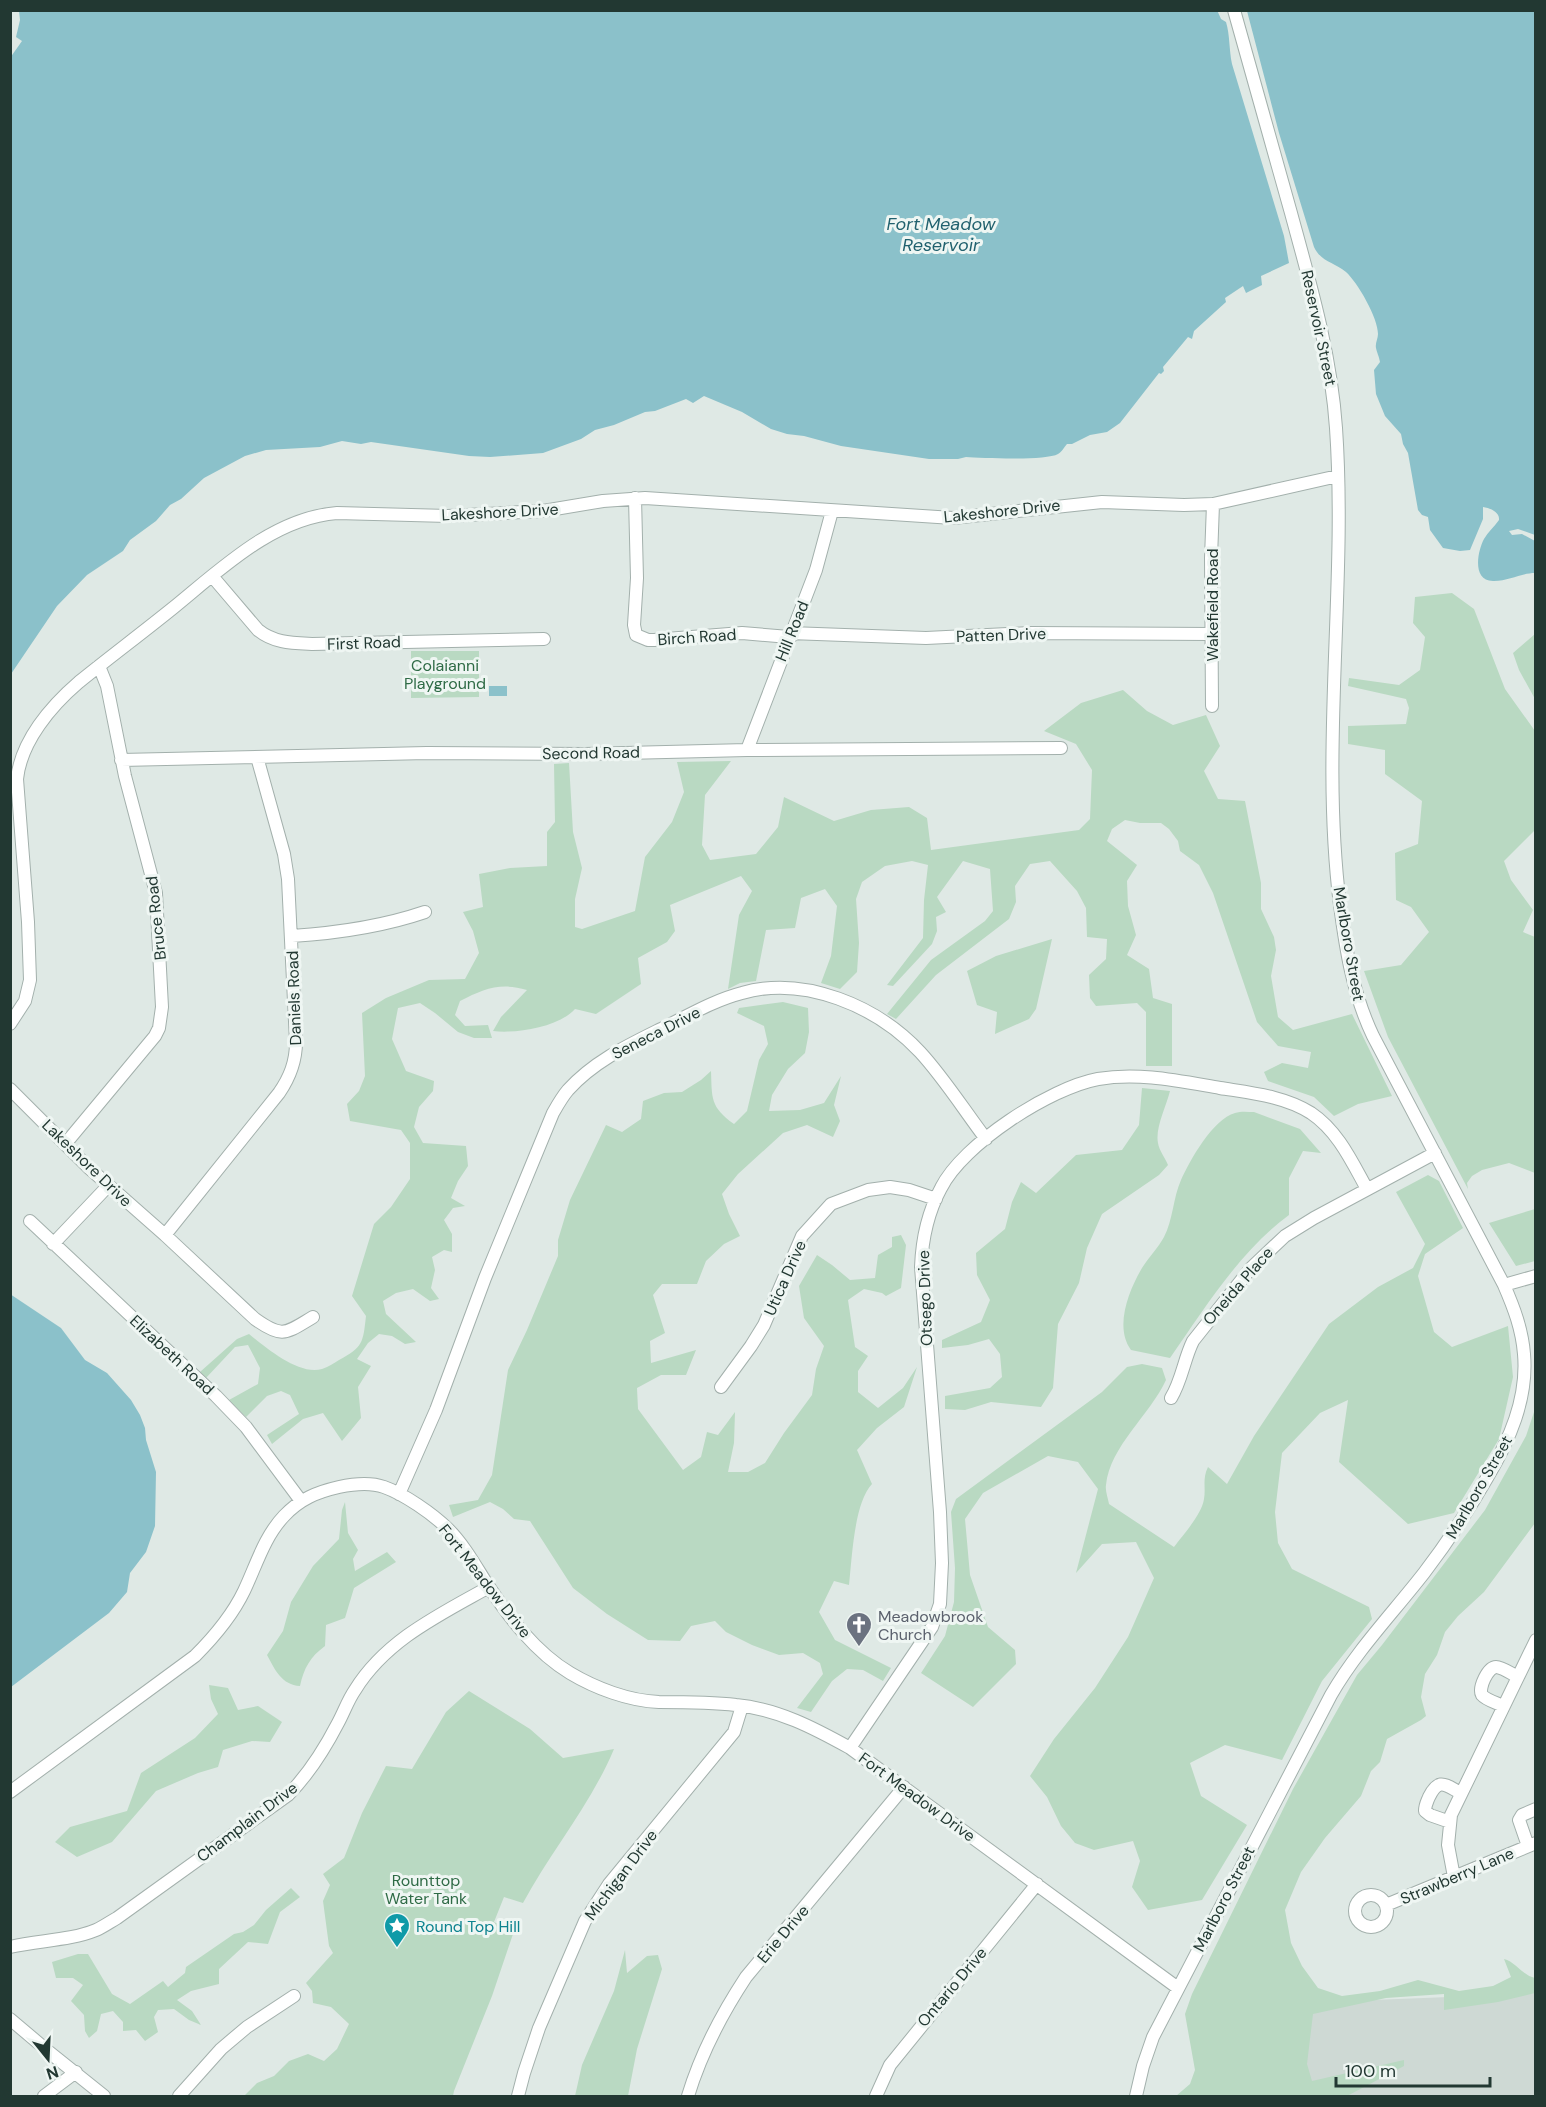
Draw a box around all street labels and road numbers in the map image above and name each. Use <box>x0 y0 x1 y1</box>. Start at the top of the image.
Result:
street label: Reservoir Street <box>1296 268 1342 388</box>
street label: Lakeshore Drive <box>943 494 1061 528</box>
street label: Lakeshore Drive <box>441 498 559 526</box>
street label: Wakefield Road <box>1202 548 1223 662</box>
street label: Hill Road <box>770 598 814 664</box>
street label: Patten Drive <box>956 623 1046 647</box>
street label: Birch Road <box>657 624 737 650</box>
street label: First Road <box>327 631 401 655</box>
street label: Second Road <box>542 742 640 764</box>
street label: Bruce Road <box>141 875 171 961</box>
street label: Marlboro Street <box>1329 885 1369 1003</box>
street label: Daniels Road <box>282 950 306 1046</box>
street label: Seneca Drive <box>608 1002 704 1064</box>
street label: Lakeshore Drive <box>38 1115 136 1211</box>
street label: Utica Drive <box>759 1237 811 1319</box>
street label: Oneida Place <box>1198 1242 1278 1330</box>
street label: Otsego Drive <box>913 1250 937 1346</box>
street label: Elizabeth Road <box>125 1310 219 1400</box>
street label: Marlboro Street <box>1441 1432 1517 1542</box>
street label: Fort Meadow Drive <box>434 1520 536 1642</box>
street label: Fort Meadow Drive <box>855 1748 979 1846</box>
street label: Champlain Drive <box>192 1777 302 1867</box>
street label: Michigan Drive <box>580 1825 662 1925</box>
street label: Marlboro Street <box>1188 1843 1260 1955</box>
street label: Strawberry Lane <box>1397 1843 1517 1909</box>
street label: Erie Drive <box>752 1900 814 1968</box>
street label: Ontario Drive <box>912 1943 992 2031</box>

